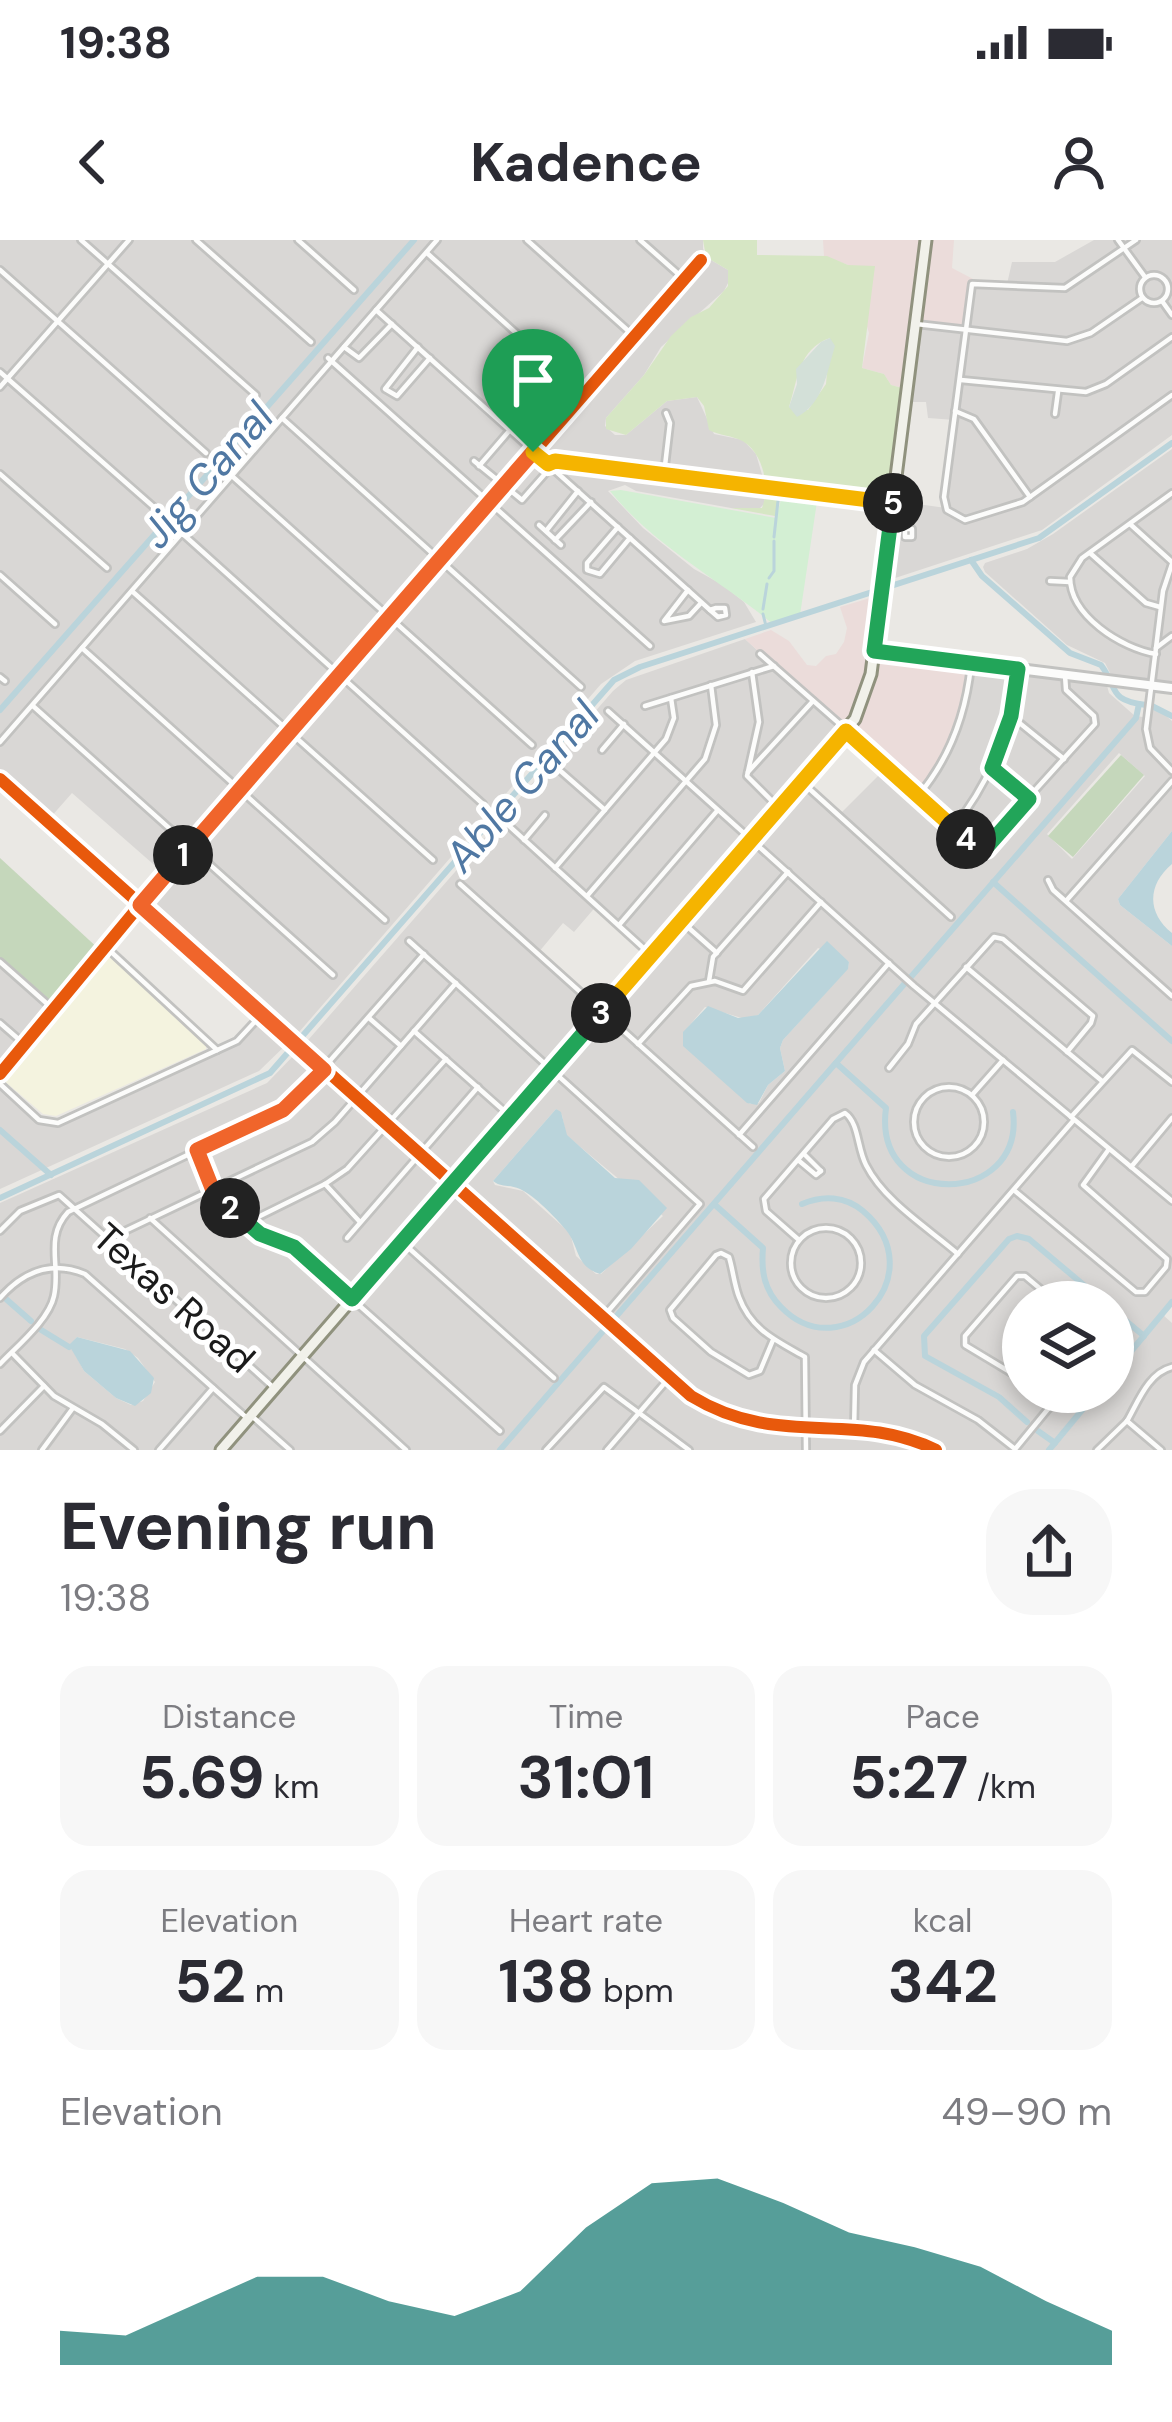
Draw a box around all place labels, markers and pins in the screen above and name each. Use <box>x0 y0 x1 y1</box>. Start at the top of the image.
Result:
pin <box>482 329 584 452</box>
pin: 5 <box>863 473 923 533</box>
pin: 4 <box>936 809 996 869</box>
pin: 1 <box>153 825 213 885</box>
pin: 3 <box>571 983 631 1043</box>
pin: 2 <box>200 1178 260 1238</box>

